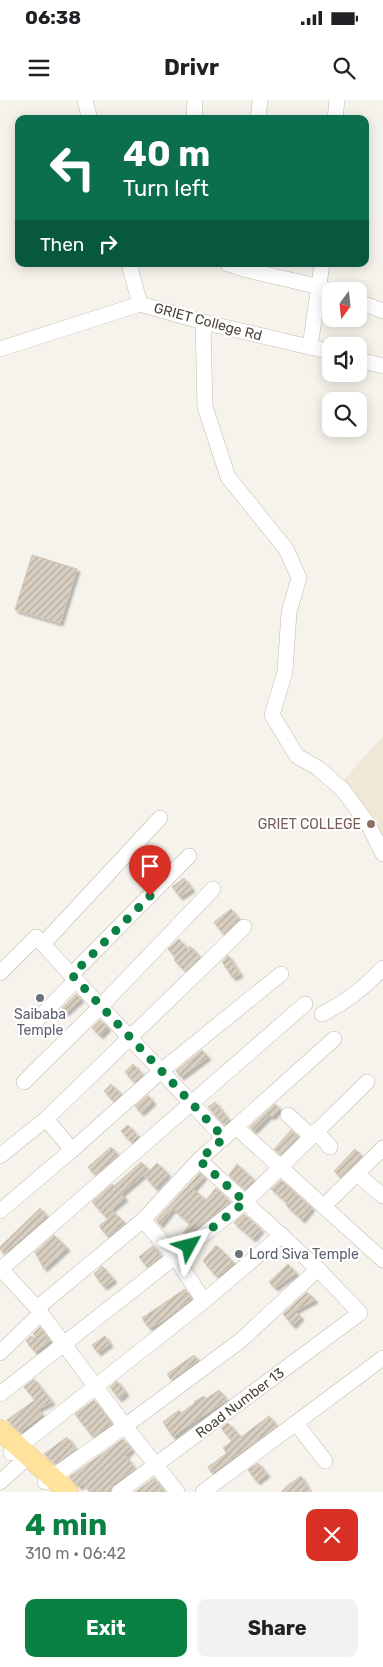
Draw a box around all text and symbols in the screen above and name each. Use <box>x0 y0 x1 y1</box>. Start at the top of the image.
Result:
text: 06:38 <box>25 6 81 29</box>
icon: menu <box>25 54 53 82</box>
text: Drivr <box>164 54 219 81</box>
icon: search <box>330 54 358 82</box>
text: 40 m <box>123 133 210 175</box>
icon: left <box>40 135 105 200</box>
text: Turn left <box>123 175 209 202</box>
icon: right <box>94 230 122 258</box>
text: Then <box>40 233 84 256</box>
north arrow <box>322 282 368 328</box>
map controls <box>322 282 367 437</box>
street label: GRIET College Rd <box>152 299 264 345</box>
button: sound <box>322 337 367 382</box>
button: search <box>322 392 367 437</box>
place label: GRIET COLLEGE <box>258 816 361 833</box>
marker: GRIET COLLEGE <box>365 818 377 830</box>
pin <box>129 845 171 896</box>
icon: arrive <box>136 852 164 880</box>
marker: Saibaba Temple <box>34 992 46 1004</box>
place label: Saibaba Temple <box>14 1006 66 1039</box>
position arrow <box>162 1219 214 1271</box>
place label: Lord Siva Temple <box>249 1246 359 1263</box>
marker: Lord Siva Temple <box>233 1248 245 1260</box>
street label: Road Number 13 <box>192 1364 288 1442</box>
text: 4 min <box>25 1507 107 1543</box>
button: close <box>306 1509 358 1561</box>
text: 310 m · 06:42 <box>25 1544 126 1563</box>
button: Exit <box>25 1599 187 1657</box>
button: Share <box>197 1599 358 1657</box>

